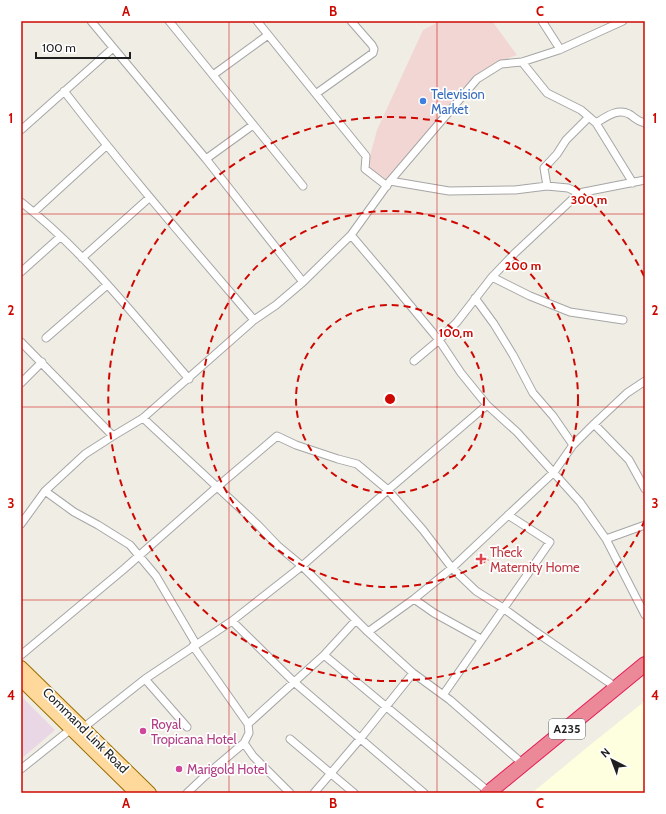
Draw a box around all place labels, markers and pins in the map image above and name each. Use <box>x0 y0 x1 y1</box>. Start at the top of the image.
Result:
place label: Television Market <box>431 86 485 117</box>
marker: Television Market <box>418 96 428 106</box>
centre of rings <box>383 392 397 406</box>
place label: Theck Maternity Home <box>490 544 580 575</box>
marker: Theck Maternity Home <box>475 553 487 565</box>
place label: Royal Tropicana Hotel <box>151 716 237 747</box>
marker: Royal Tropicana Hotel <box>138 726 148 736</box>
place label: Marigold Hotel <box>187 761 267 777</box>
marker: Marigold Hotel <box>174 764 184 774</box>

